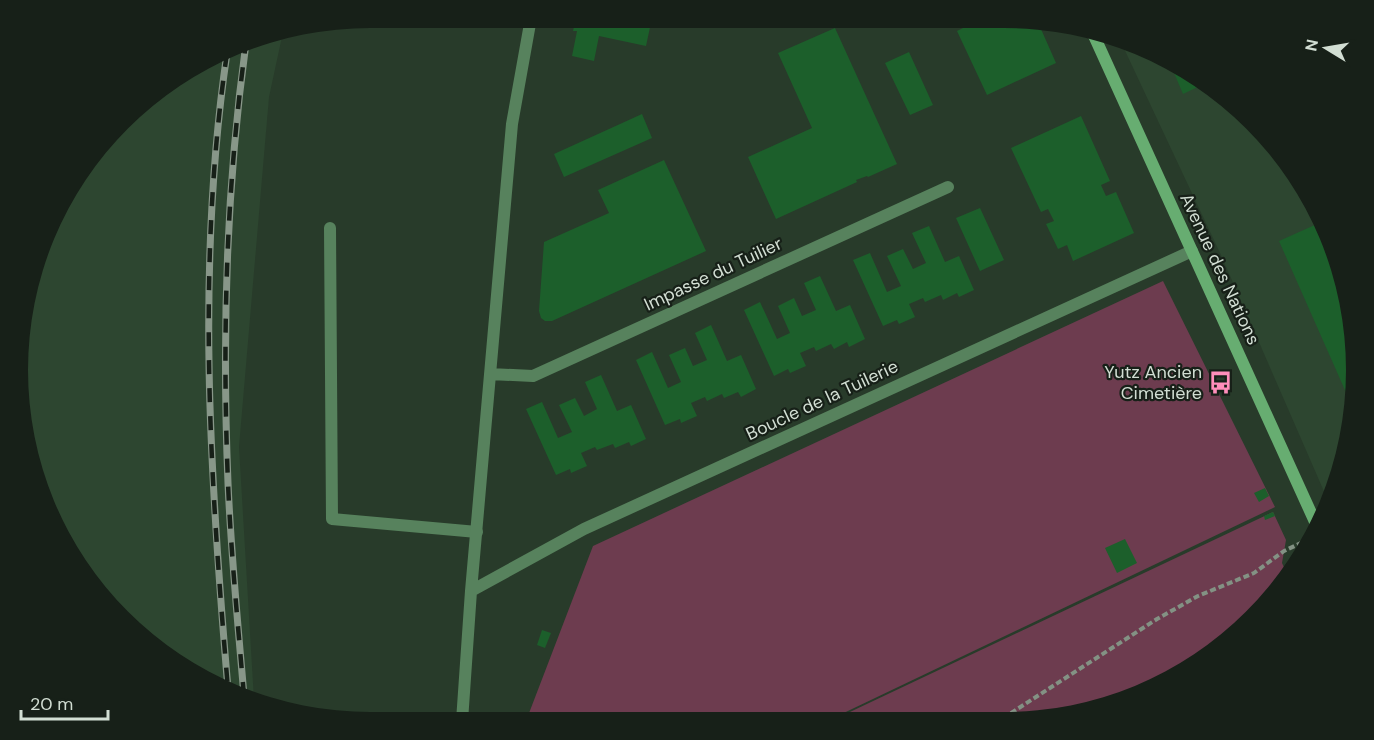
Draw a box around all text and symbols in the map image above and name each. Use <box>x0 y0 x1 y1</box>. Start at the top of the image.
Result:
north arrow <box>1296 18 1356 78</box>
text: N <box>1300 38 1323 53</box>
street label: Avenue des Nations <box>1174 189 1266 349</box>
street label: Impasse du Tuilier <box>640 231 786 317</box>
street label: Boucle de la Tuilerie <box>742 354 902 446</box>
place label: Yutz Ancien Cimetière <box>1104 360 1202 405</box>
bus stop icon: Yutz Ancien Cimetière <box>1207 369 1233 395</box>
scale bar <box>21 683 108 721</box>
text: 20 m <box>30 692 73 716</box>

